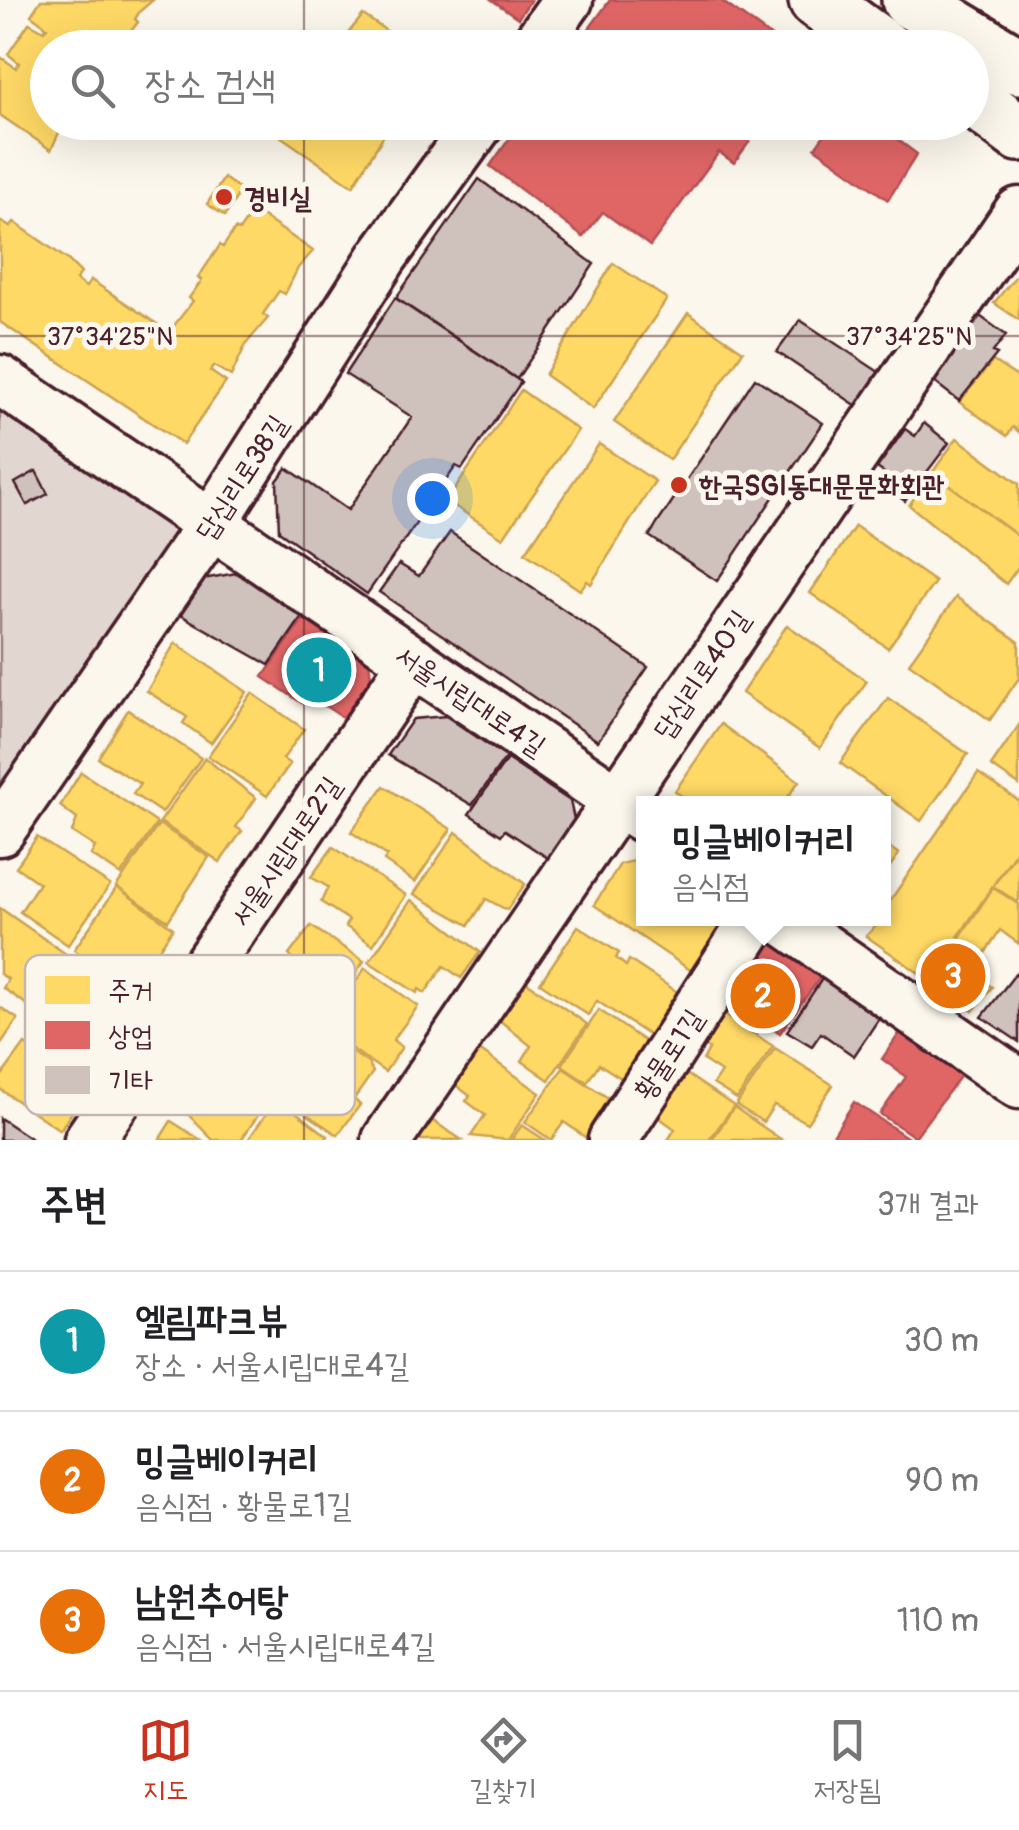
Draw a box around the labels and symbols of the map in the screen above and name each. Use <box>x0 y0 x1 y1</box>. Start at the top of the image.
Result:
place label: 경비실 <box>244 181 312 216</box>
marker: 경비실 <box>213 186 235 208</box>
text: 37°34'25"N <box>47 322 173 353</box>
text: 37°34'25"N <box>846 322 972 353</box>
street label: 답십리로38길 <box>189 409 296 547</box>
place label: 한국SGI동대문문화회관 <box>698 469 945 504</box>
your location <box>407 473 458 524</box>
marker: 한국SGI동대문문화회관 <box>668 474 690 496</box>
street label: 답십리로40길 <box>646 604 758 746</box>
pin: 1 <box>286 632 352 708</box>
street label: 서울시립대로4길 <box>388 638 552 764</box>
street label: 서울시립대로2길 <box>223 770 349 933</box>
pin: 3 <box>920 938 986 1014</box>
legend <box>25 955 355 1115</box>
pin: 2 <box>730 958 796 1034</box>
text: 주거 <box>108 974 153 1009</box>
street label: 황물로1길 <box>627 1003 711 1107</box>
text: 상업 <box>108 1019 153 1054</box>
text: 기타 <box>108 1064 153 1099</box>

